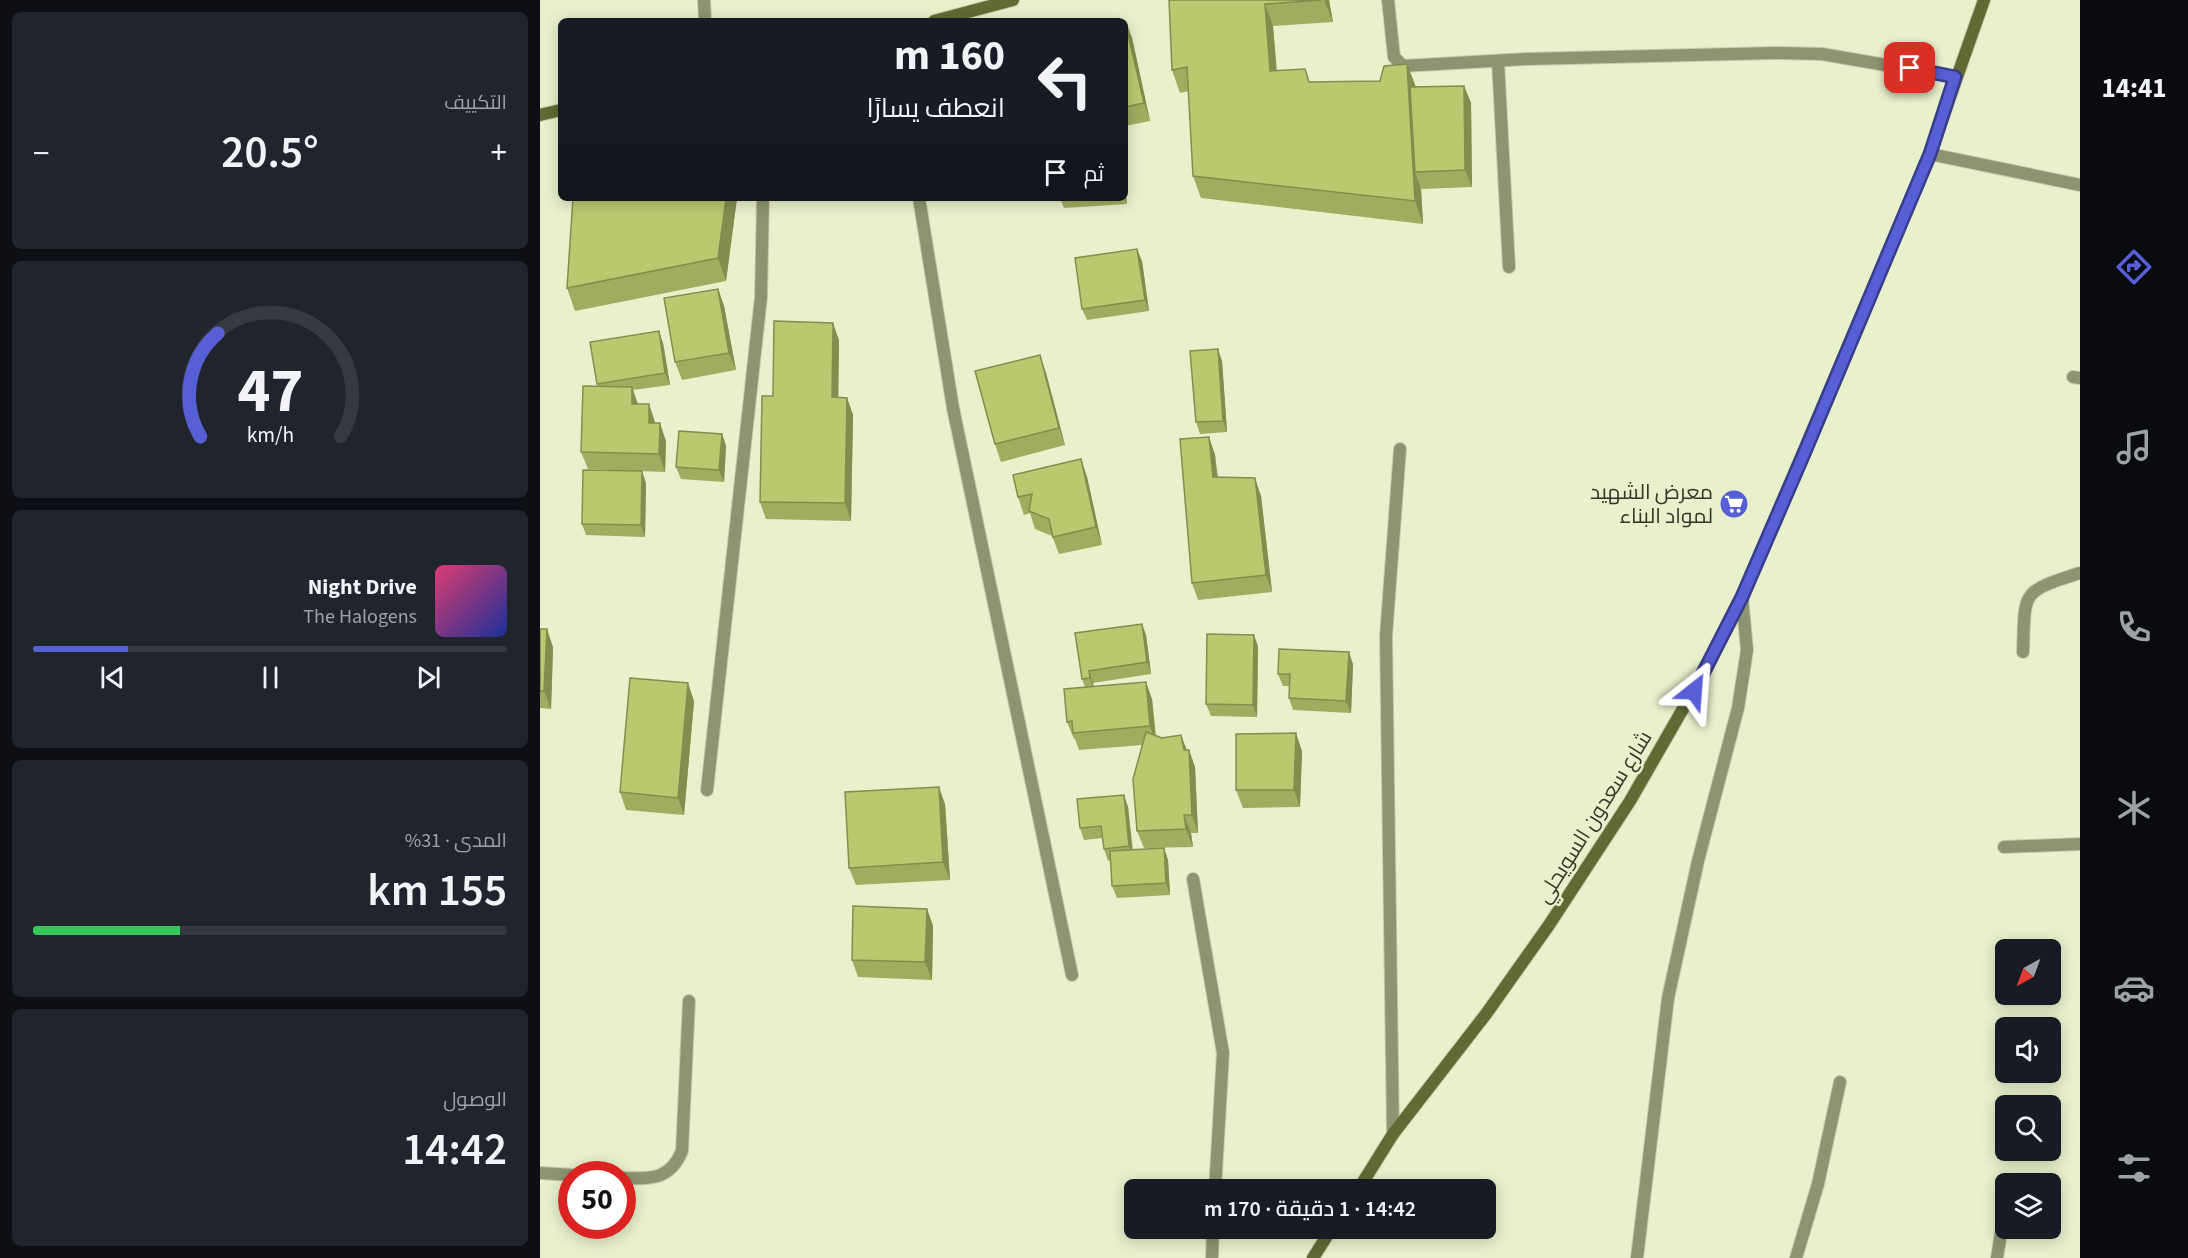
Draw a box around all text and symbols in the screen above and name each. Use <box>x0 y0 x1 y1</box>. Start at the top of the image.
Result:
text: 160 m <box>894 26 1005 86</box>
icon: left <box>1026 42 1104 120</box>
pin <box>1884 42 1935 93</box>
icon: arrive <box>1893 51 1926 84</box>
text: 14:41 <box>2101 69 2167 108</box>
text: التكييف <box>444 89 507 117</box>
text: انعطف يسارًا <box>866 89 1005 128</box>
text: 20.5° <box>221 121 319 185</box>
text: − <box>33 130 49 177</box>
text: + <box>491 130 507 177</box>
icon: arrive <box>1039 156 1072 189</box>
text: ثم <box>1084 158 1104 190</box>
icon: directions <box>2113 246 2155 288</box>
text: 47 <box>237 347 303 436</box>
text: km/h <box>246 420 294 451</box>
icon: music <box>2113 426 2155 468</box>
place label: معرض الشهيد لمواد البناء <box>1590 477 1713 531</box>
supermarket icon: معرض الشهيد لمواد البناء <box>1718 488 1750 520</box>
text: Night Drive <box>308 571 417 603</box>
text: The Halogens <box>303 603 417 631</box>
icon: phone <box>2113 606 2155 648</box>
position arrow <box>1662 659 1726 723</box>
icon: previous <box>96 661 129 694</box>
icon: pause <box>254 661 287 694</box>
icon: next <box>412 661 445 694</box>
street label: شارع سعدون السويحلي <box>1529 725 1660 910</box>
icon: climate <box>2113 787 2155 829</box>
text: المدى · 31% <box>405 827 507 855</box>
text: 155 km <box>367 859 507 923</box>
north arrow <box>1995 939 2061 1005</box>
map controls <box>1995 939 2061 1239</box>
icon: car <box>2113 967 2155 1009</box>
button: sound <box>1995 1017 2061 1083</box>
text: الوصول <box>443 1086 507 1114</box>
button: search <box>1995 1095 2061 1161</box>
text: 14:42 <box>402 1118 507 1182</box>
icon: filters <box>2113 1147 2155 1189</box>
speed limit sign: 50 <box>558 1161 636 1239</box>
button: layers <box>1995 1173 2061 1239</box>
text: 14:42 · 1 دقيقة · 170 m <box>1204 1193 1416 1225</box>

